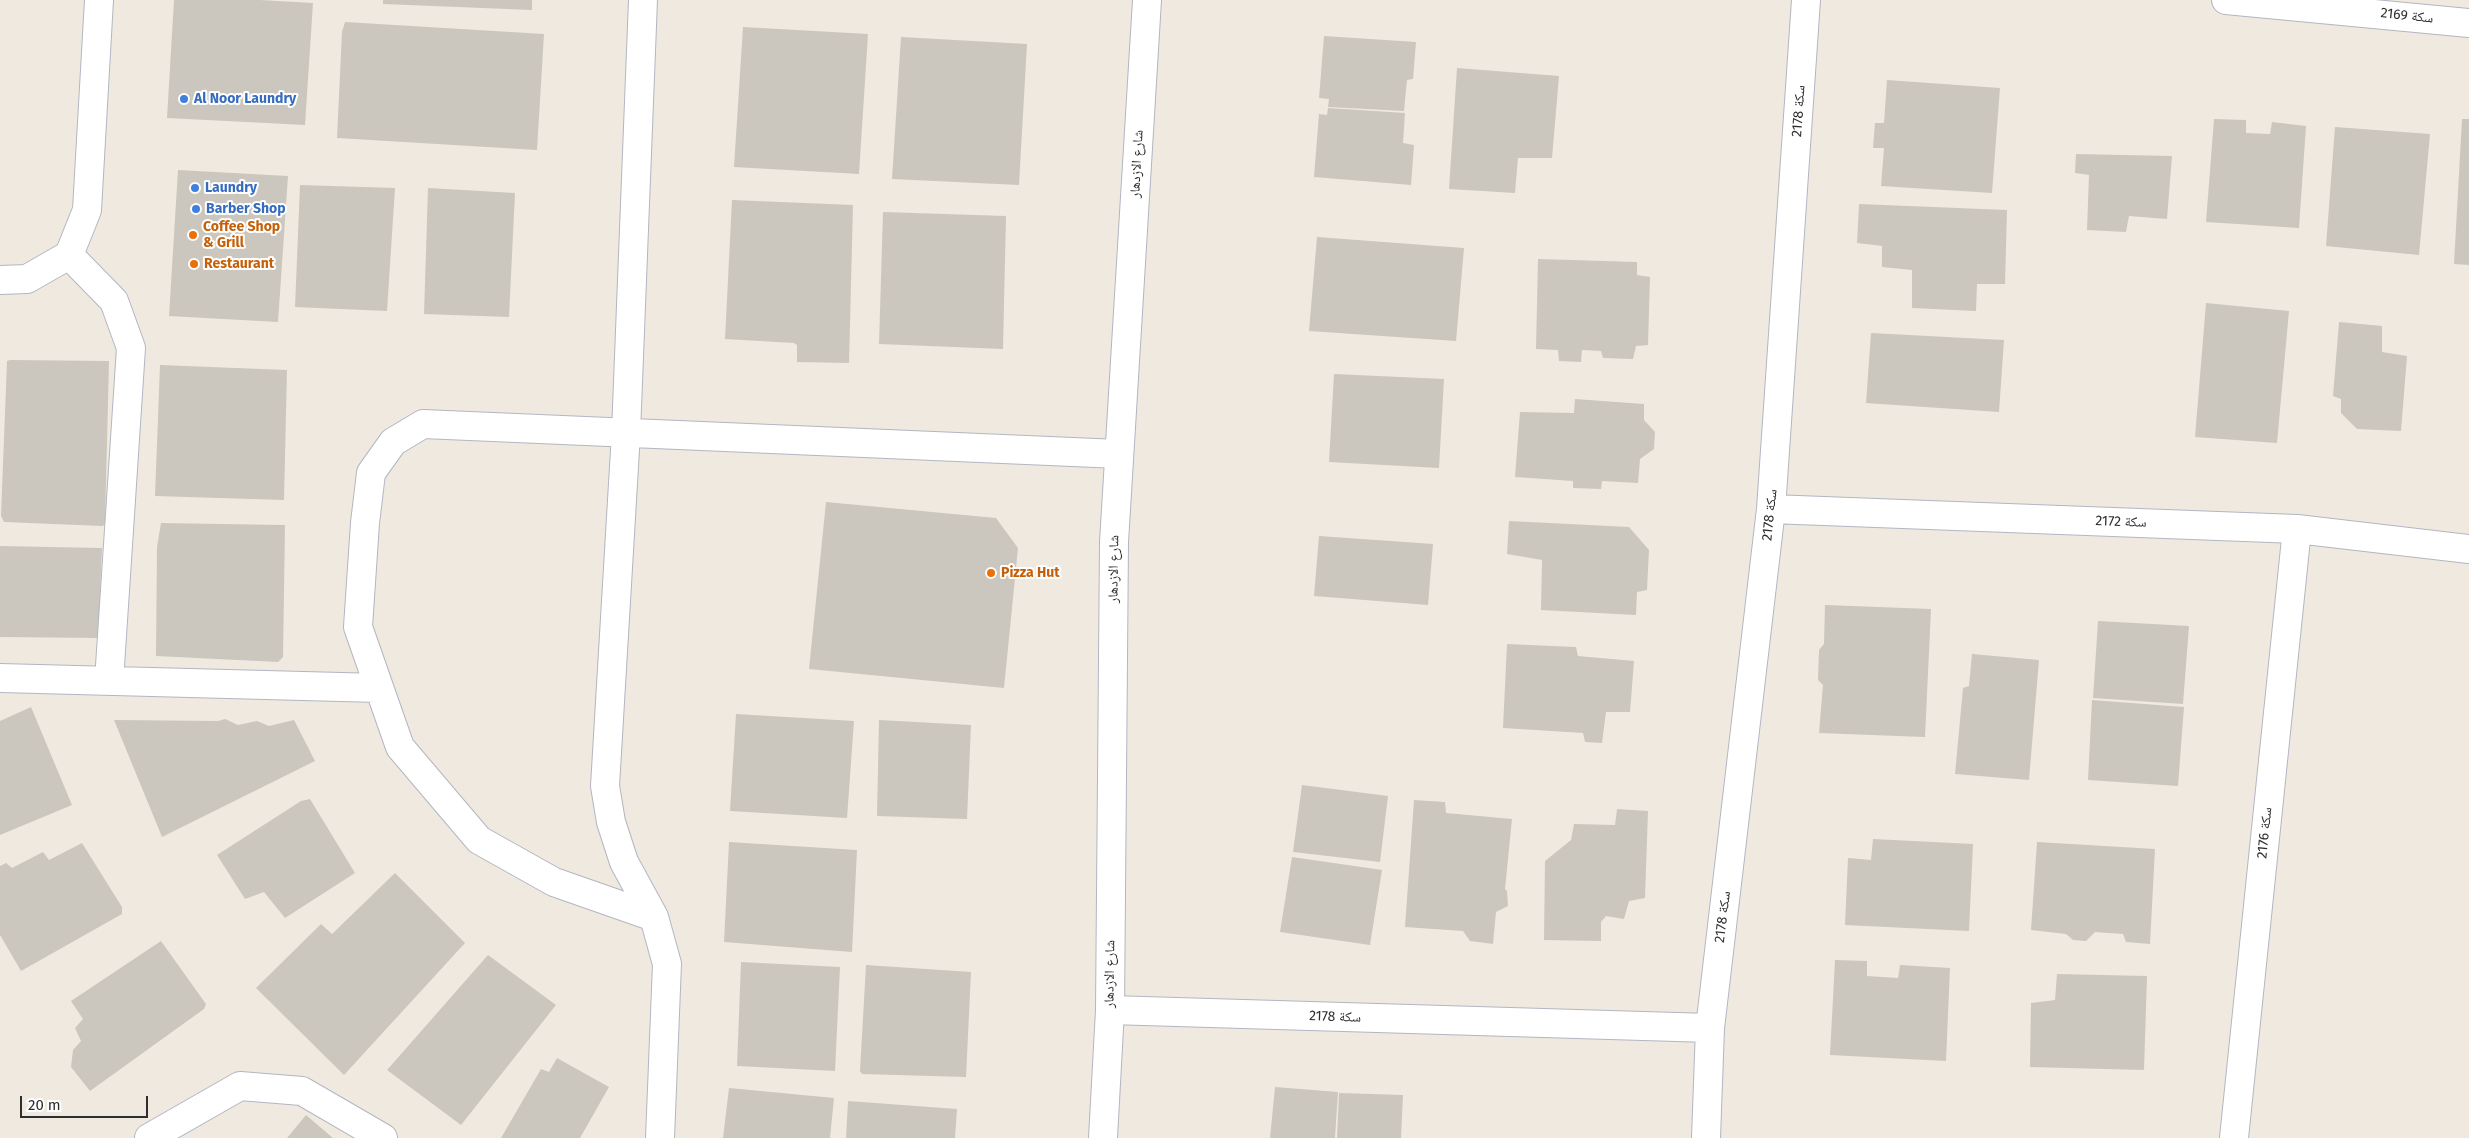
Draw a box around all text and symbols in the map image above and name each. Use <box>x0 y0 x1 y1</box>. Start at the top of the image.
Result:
street label: سكة 2169 <box>2380 5 2434 27</box>
street label: سكة 2178 <box>1789 84 1809 138</box>
place label: Al Noor Laundry <box>194 91 296 107</box>
marker: Al Noor Laundry <box>178 93 190 105</box>
street label: شارع الازدهار <box>1127 130 1147 198</box>
place label: Laundry <box>205 180 257 196</box>
marker: Laundry <box>189 182 201 194</box>
place label: Barber Shop <box>206 201 286 217</box>
marker: Barber Shop <box>190 203 202 215</box>
place label: Coffee Shop & Grill <box>203 219 280 252</box>
marker: Coffee Shop & Grill <box>187 229 199 241</box>
place label: Restaurant <box>204 256 274 272</box>
marker: Restaurant <box>188 258 200 270</box>
street label: سكة 2178 <box>1759 488 1781 542</box>
street label: سكة 2172 <box>2095 513 2147 531</box>
street label: شارع الازدهار <box>1105 535 1123 603</box>
place label: Pizza Hut <box>1001 565 1060 581</box>
marker: Pizza Hut <box>985 567 997 579</box>
street label: سكة 2176 <box>2254 806 2276 860</box>
street label: سكة 2178 <box>1711 890 1735 944</box>
street label: شارع الازدهار <box>1101 940 1119 1008</box>
street label: سكة 2178 <box>1309 1008 1361 1026</box>
scale bar <box>22 1086 150 1118</box>
text: 20 m <box>28 1096 61 1114</box>

